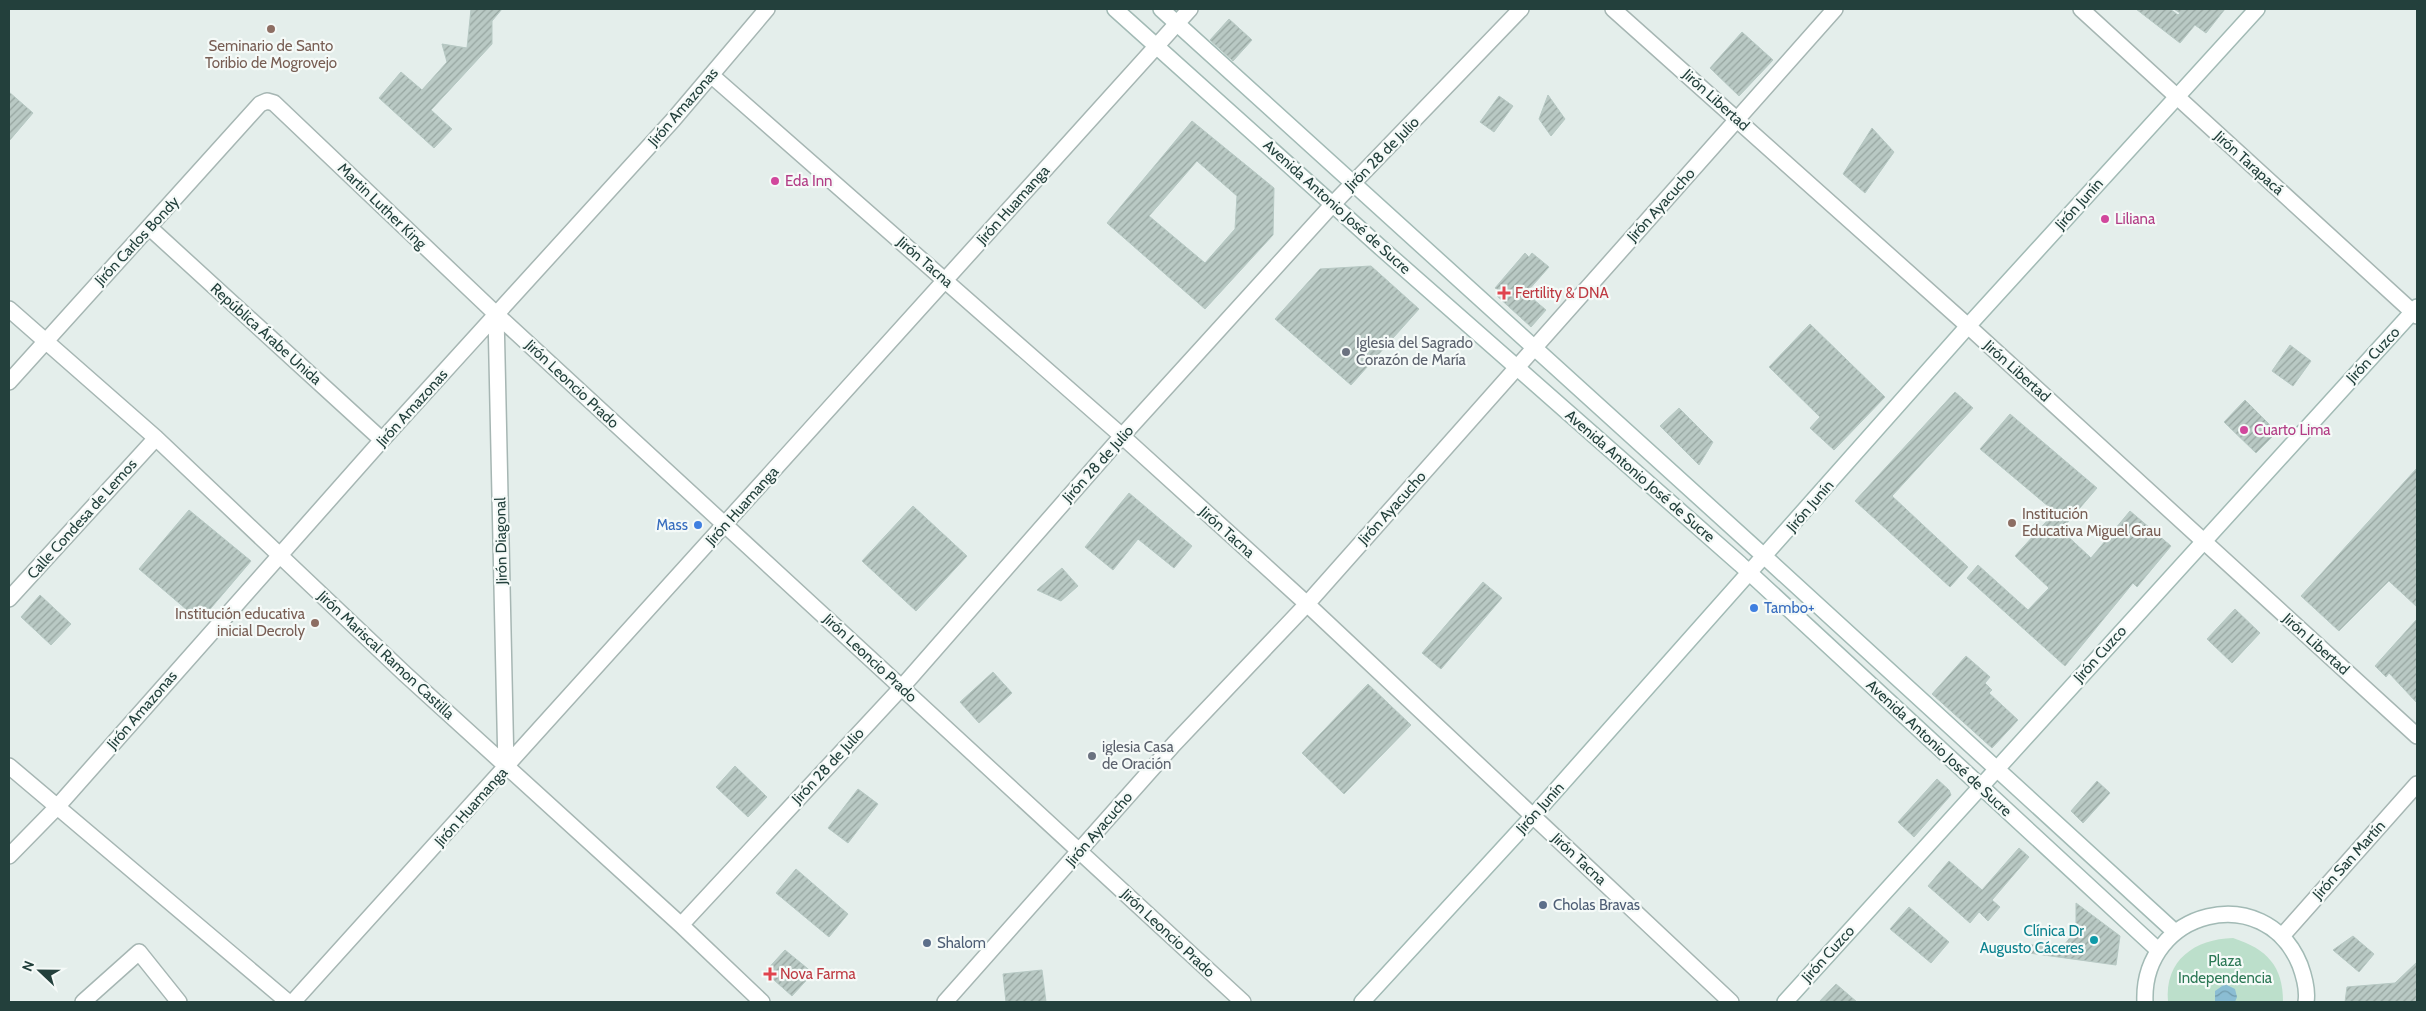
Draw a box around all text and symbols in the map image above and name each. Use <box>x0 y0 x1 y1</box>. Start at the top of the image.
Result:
marker: Seminario de Santo Toribio de Mogrovejo <box>265 23 277 35</box>
place label: Seminario de Santo Toribio de Mogrovejo <box>205 37 337 72</box>
street label: Jirón Amazonas <box>643 64 722 151</box>
street label: Jirón Libertad <box>1678 65 1753 135</box>
street label: Jirón 28 de Julio <box>1340 113 1423 196</box>
street label: Jirón Tarapacá <box>2210 126 2288 199</box>
street label: Avenida Antonio José de Sucre <box>1260 136 1415 278</box>
street label: Martin Luther King <box>334 159 430 253</box>
street label: Jirón Huamanga <box>972 161 1054 249</box>
street label: Jirón Ayacucho <box>1623 165 1699 246</box>
place label: Eda Inn <box>785 172 832 190</box>
marker: Eda Inn <box>769 175 781 187</box>
street label: Jirón Junín <box>2051 175 2107 234</box>
street label: Jirón Carlos Bondy <box>90 192 183 290</box>
place label: Liliana <box>2115 210 2156 228</box>
marker: Liliana <box>2099 213 2111 225</box>
street label: Jirón Tacna <box>893 232 957 292</box>
street label: República Árabe Unida <box>207 279 327 389</box>
place label: Fertility & DNA <box>1515 284 1610 302</box>
marker: Fertility & DNA <box>1497 286 1511 300</box>
street label: Jirón Cuzco <box>2342 323 2404 388</box>
place label: Iglesia del Sagrado Corazón de María <box>1356 334 1473 369</box>
street label: Jirón Leoncio Prado <box>521 335 623 432</box>
street label: Jirón Libertad <box>1979 336 2054 406</box>
marker: Iglesia del Sagrado Corazón de María <box>1340 346 1352 358</box>
street label: Jirón Amazonas <box>372 366 451 451</box>
street label: Avenida Antonio José de Sucre <box>1562 406 1719 546</box>
place label: Cuarto Lima <box>2254 421 2331 439</box>
street label: Jirón 28 de Julio <box>1058 422 1137 507</box>
marker: Cuarto Lima <box>2238 424 2250 436</box>
street label: Calle Condesa de Lemos <box>23 455 141 583</box>
street label: Jirón Huamanga <box>701 462 783 550</box>
street label: Jirón Ayacucho <box>1354 468 1430 549</box>
street label: Jirón Junín <box>1782 476 1837 536</box>
street label: Jirón Diagonal <box>491 497 511 586</box>
street label: Jirón Tacna <box>1195 502 1259 562</box>
place label: Institución Educativa Miguel Grau <box>2022 505 2161 540</box>
place label: Mass <box>656 516 688 534</box>
marker: Institución Educativa Miguel Grau <box>2006 517 2018 529</box>
marker: Mass <box>692 519 704 531</box>
street label: Jirón Mariscal Ramon Castilla <box>313 586 459 724</box>
place label: Tambo+ <box>1764 599 1815 617</box>
marker: Tambo+ <box>1748 602 1760 614</box>
place label: Institución educativa inicial Decroly <box>175 605 306 640</box>
street label: Jirón Leoncio Prado <box>819 609 921 706</box>
street label: Jirón Libertad <box>2278 609 2353 679</box>
marker: Institución educativa inicial Decroly <box>309 617 321 629</box>
street label: Jirón Cuzco <box>2069 622 2130 687</box>
street label: Jirón Amazonas <box>102 667 181 754</box>
street label: Avenida Antonio José de Sucre <box>1863 676 2016 820</box>
street label: Jirón 28 de Julio <box>787 724 868 809</box>
place label: iglesia Casa de Oración <box>1102 738 1174 773</box>
marker: iglesia Casa de Oración <box>1086 750 1098 762</box>
street label: Jirón Huamanga <box>430 763 512 851</box>
street label: Jirón Junín <box>1512 779 1568 838</box>
street label: Jirón Ayacucho <box>1061 788 1136 871</box>
street label: Jirón San Martín <box>2308 817 2389 904</box>
street label: Jirón Tacna <box>1547 829 1611 889</box>
street label: Jirón Leoncio Prado <box>1117 884 1219 981</box>
place label: Cholas Bravas <box>1553 896 1640 914</box>
marker: Cholas Bravas <box>1537 899 1549 911</box>
street label: Jirón Cuzco <box>1797 922 1858 987</box>
place label: Clínica Dr Augusto Cáceres <box>1980 922 2084 957</box>
place label: Shalom <box>937 934 986 952</box>
marker: Clínica Dr Augusto Cáceres <box>2088 934 2100 946</box>
marker: Shalom <box>921 937 933 949</box>
north arrow <box>15 946 65 996</box>
park label: Plaza Independencia <box>2178 952 2273 987</box>
text: N <box>18 958 38 974</box>
place label: Nova Farma <box>780 965 856 983</box>
marker: Nova Farma <box>764 968 776 980</box>

